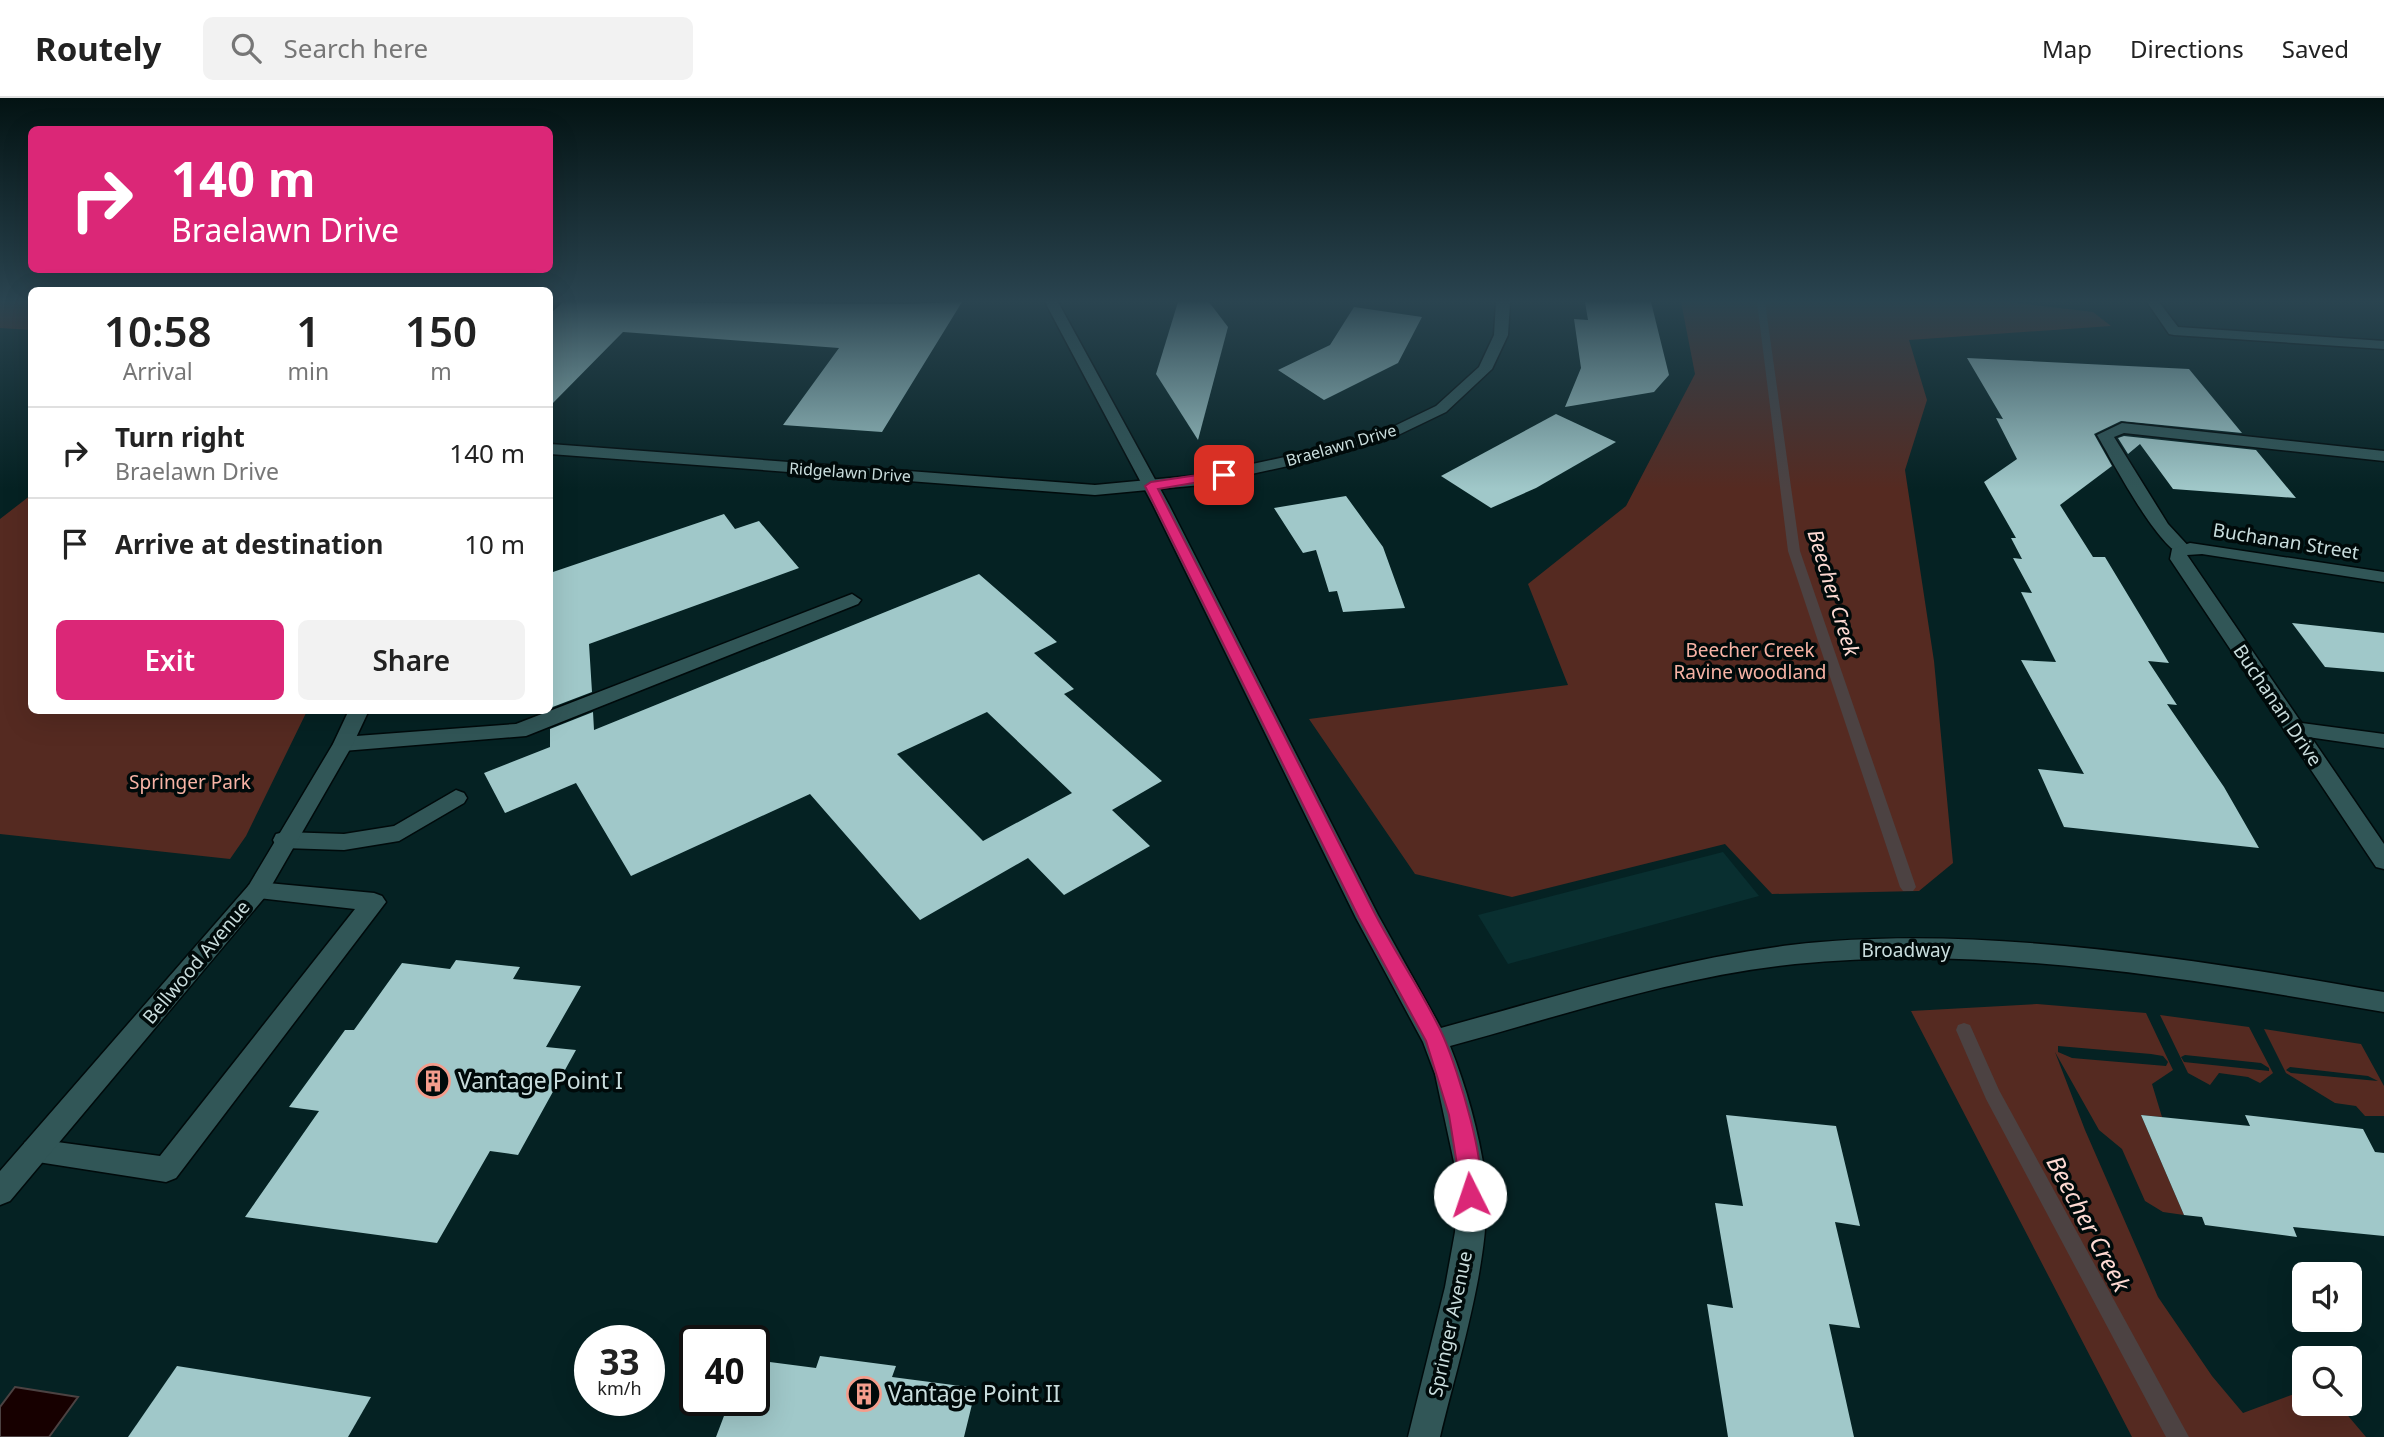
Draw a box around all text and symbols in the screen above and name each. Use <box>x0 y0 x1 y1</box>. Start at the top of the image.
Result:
search box <box>203 17 693 80</box>
text: Routely <box>35 26 161 71</box>
icon: search <box>227 29 265 67</box>
text: Search here <box>283 30 428 66</box>
text: Map <box>2042 32 2092 65</box>
text: Directions <box>2130 32 2244 65</box>
text: Saved <box>2282 32 2349 65</box>
text: 140 m <box>171 145 316 211</box>
icon: right <box>56 154 147 245</box>
text: Braelawn Drive <box>171 208 399 251</box>
text: 10:58 <box>104 302 212 359</box>
text: 1 <box>296 302 320 359</box>
text: 150 <box>405 302 477 359</box>
text: Arrival <box>123 355 193 387</box>
text: min <box>287 355 329 387</box>
text: m <box>430 355 452 387</box>
text: Turn right <box>115 419 245 455</box>
street label: Braelawn Drive <box>1283 419 1399 471</box>
icon: right <box>56 434 94 472</box>
text: 140 m <box>449 435 525 471</box>
pin <box>1194 445 1254 505</box>
text: Braelawn Drive <box>115 455 279 487</box>
icon: arrive <box>1205 456 1243 494</box>
street label: Ridgelawn Drive <box>788 457 912 487</box>
street label: Buchanan Street <box>2211 517 2361 565</box>
icon: arrive <box>56 525 94 563</box>
text: Arrive at destination <box>115 526 384 562</box>
text: 10 m <box>464 526 525 562</box>
water label: Beecher Creek <box>1801 526 1867 661</box>
button: Exit <box>56 620 284 700</box>
button: Share <box>298 620 525 700</box>
park label: Beecher Creek Ravine woodland <box>1673 637 1827 685</box>
street label: Buchanan Drive <box>2228 639 2328 771</box>
park label: Springer Park <box>129 769 251 795</box>
street label: Bellwood Avenue <box>137 895 255 1029</box>
street label: Broadway <box>1862 937 1951 963</box>
building icon: Vantage Point I <box>414 1062 452 1100</box>
place label: Vantage Point I <box>458 1064 623 1096</box>
water label: Beecher Creek <box>2040 1149 2140 1298</box>
position arrow <box>1433 1158 1507 1232</box>
street label: Springer Avenue <box>1422 1249 1478 1399</box>
map controls <box>2292 1262 2362 1416</box>
button: sound <box>2292 1262 2362 1332</box>
speed limit sign: 40 <box>679 1325 770 1416</box>
text: 33 <box>599 1338 640 1385</box>
button: search <box>2292 1346 2362 1416</box>
building icon: Vantage Point II <box>845 1375 883 1413</box>
text: km/h <box>597 1376 642 1400</box>
place label: Vantage Point II <box>888 1377 1061 1409</box>

